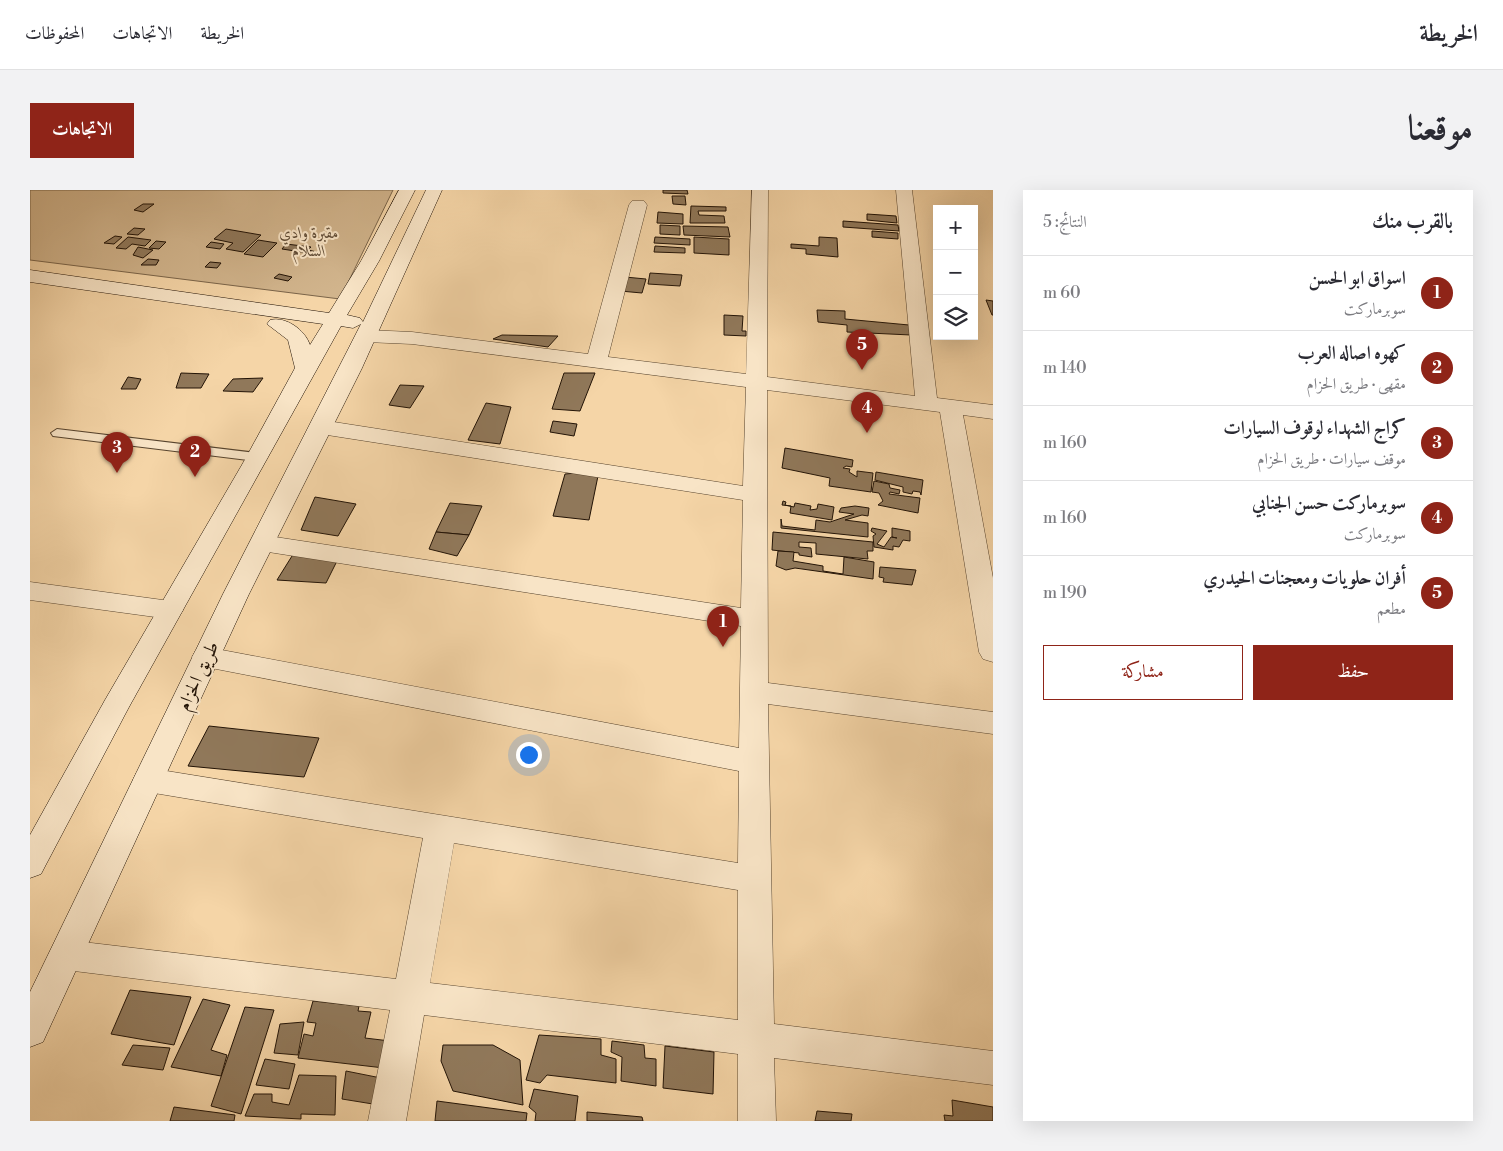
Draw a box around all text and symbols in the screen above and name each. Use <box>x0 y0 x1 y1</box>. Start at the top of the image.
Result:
text: الخريطة <box>1420 19 1478 49</box>
text: المحفوظات <box>25 22 84 45</box>
text: الاتجاهات <box>112 22 172 45</box>
text: الخريطة <box>200 22 244 45</box>
button: الاتجاهات <box>30 103 134 158</box>
text: موقعنا <box>1408 107 1473 150</box>
map controls <box>933 205 978 340</box>
button: + <box>933 205 978 250</box>
text: بالقرب منك <box>1372 209 1453 235</box>
text: النتائج: 5 <box>1043 212 1087 232</box>
park label: مقبرة وادي السلام <box>279 223 339 265</box>
button: − <box>933 250 978 295</box>
text: اسواق ابو الحسن <box>1308 266 1406 290</box>
text: 60 m <box>1043 283 1081 303</box>
text: 1 <box>1433 283 1441 303</box>
button: layers <box>933 295 978 340</box>
text: سوبرماركت <box>1344 299 1406 319</box>
pin: 5 <box>846 329 878 370</box>
text: كهوه اصاله العرب <box>1297 341 1406 365</box>
text: 140 m <box>1043 358 1087 378</box>
text: 2 <box>1432 358 1442 378</box>
text: مقهى · طريق الحزام <box>1307 374 1406 394</box>
pin: 4 <box>851 392 883 433</box>
text: كراج الشهداء لوقوف السيارات <box>1223 416 1406 440</box>
pin: 3 <box>101 432 133 473</box>
text: 160 m <box>1043 433 1087 453</box>
text: 3 <box>1432 433 1442 453</box>
pin: 2 <box>179 436 211 477</box>
text: موقف سيارات · طريق الحزام <box>1257 449 1406 469</box>
text: سوبرماركت حسن الجنابي <box>1252 491 1406 515</box>
text: 160 m <box>1043 508 1087 528</box>
text: 4 <box>1432 508 1442 528</box>
text: سوبرماركت <box>1344 524 1406 544</box>
text: أفران حلويات ومعجنات الحيدري <box>1203 566 1406 590</box>
text: 190 m <box>1043 583 1087 603</box>
text: 5 <box>1432 583 1442 603</box>
text: مطعم <box>1377 599 1406 619</box>
pin: 1 <box>707 606 739 647</box>
street label: طريق الحزام <box>171 637 228 716</box>
button: مشاركة <box>1043 645 1243 700</box>
button: حفظ <box>1253 645 1453 700</box>
your location <box>516 742 542 768</box>

